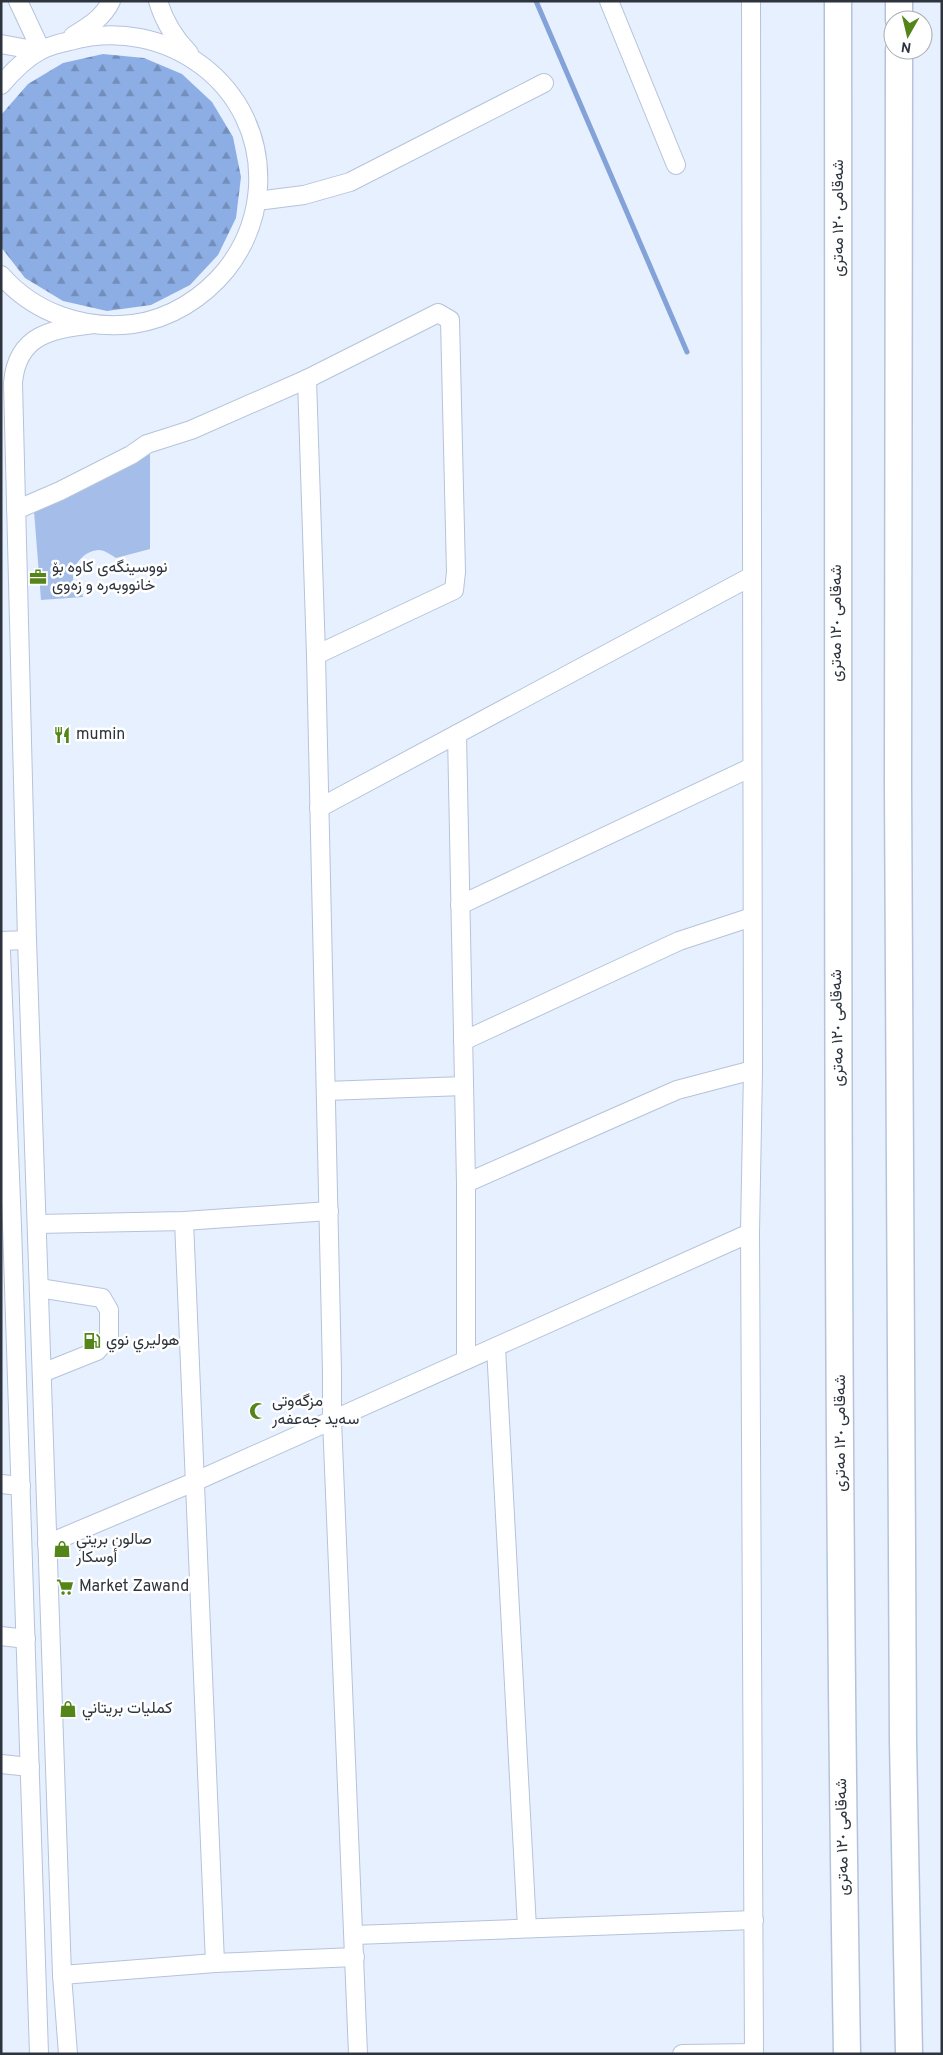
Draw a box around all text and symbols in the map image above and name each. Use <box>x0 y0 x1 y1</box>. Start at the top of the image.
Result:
north arrow <box>883 10 933 60</box>
text: N <box>900 37 913 56</box>
street label: شەقامی ١٢٠ مەتری <box>829 159 849 277</box>
place label: نووسینگەی کاوە بۆ خانووبەرە و زەوی <box>52 558 168 596</box>
street label: شەقامی ١٢٠ مەتری <box>827 564 847 682</box>
office icon: نووسینگەی کاوە بۆ خانووبەرە و زەوی <box>28 567 48 587</box>
restaurant icon: mumin <box>52 725 72 745</box>
place label: mumin <box>76 725 125 745</box>
street label: شەقامی ١٢٠ مەتری <box>827 969 849 1087</box>
fuel station icon: هوليري نوي <box>82 1331 102 1351</box>
place label: هوليري نوي <box>106 1331 179 1353</box>
street label: شەقامی ١٢٠ مەتری <box>831 1374 851 1492</box>
place label: مزگەوتی سەید جەعفەر <box>271 1392 359 1430</box>
mosque icon: مزگەوتی سەید جەعفەر <box>248 1401 268 1421</box>
place label: صالون بريتي أوسكار <box>75 1530 152 1568</box>
shop icon: صالون بريتي أوسكار <box>52 1539 72 1559</box>
supermarket icon: Market Zawand <box>55 1577 75 1597</box>
place label: Market Zawand <box>79 1577 189 1597</box>
shop icon: كمليات بريتاني <box>58 1699 78 1719</box>
place label: كمليات بريتاني <box>82 1699 172 1721</box>
street label: شەقامی ١٢٠ مەتری <box>832 1778 854 1896</box>

